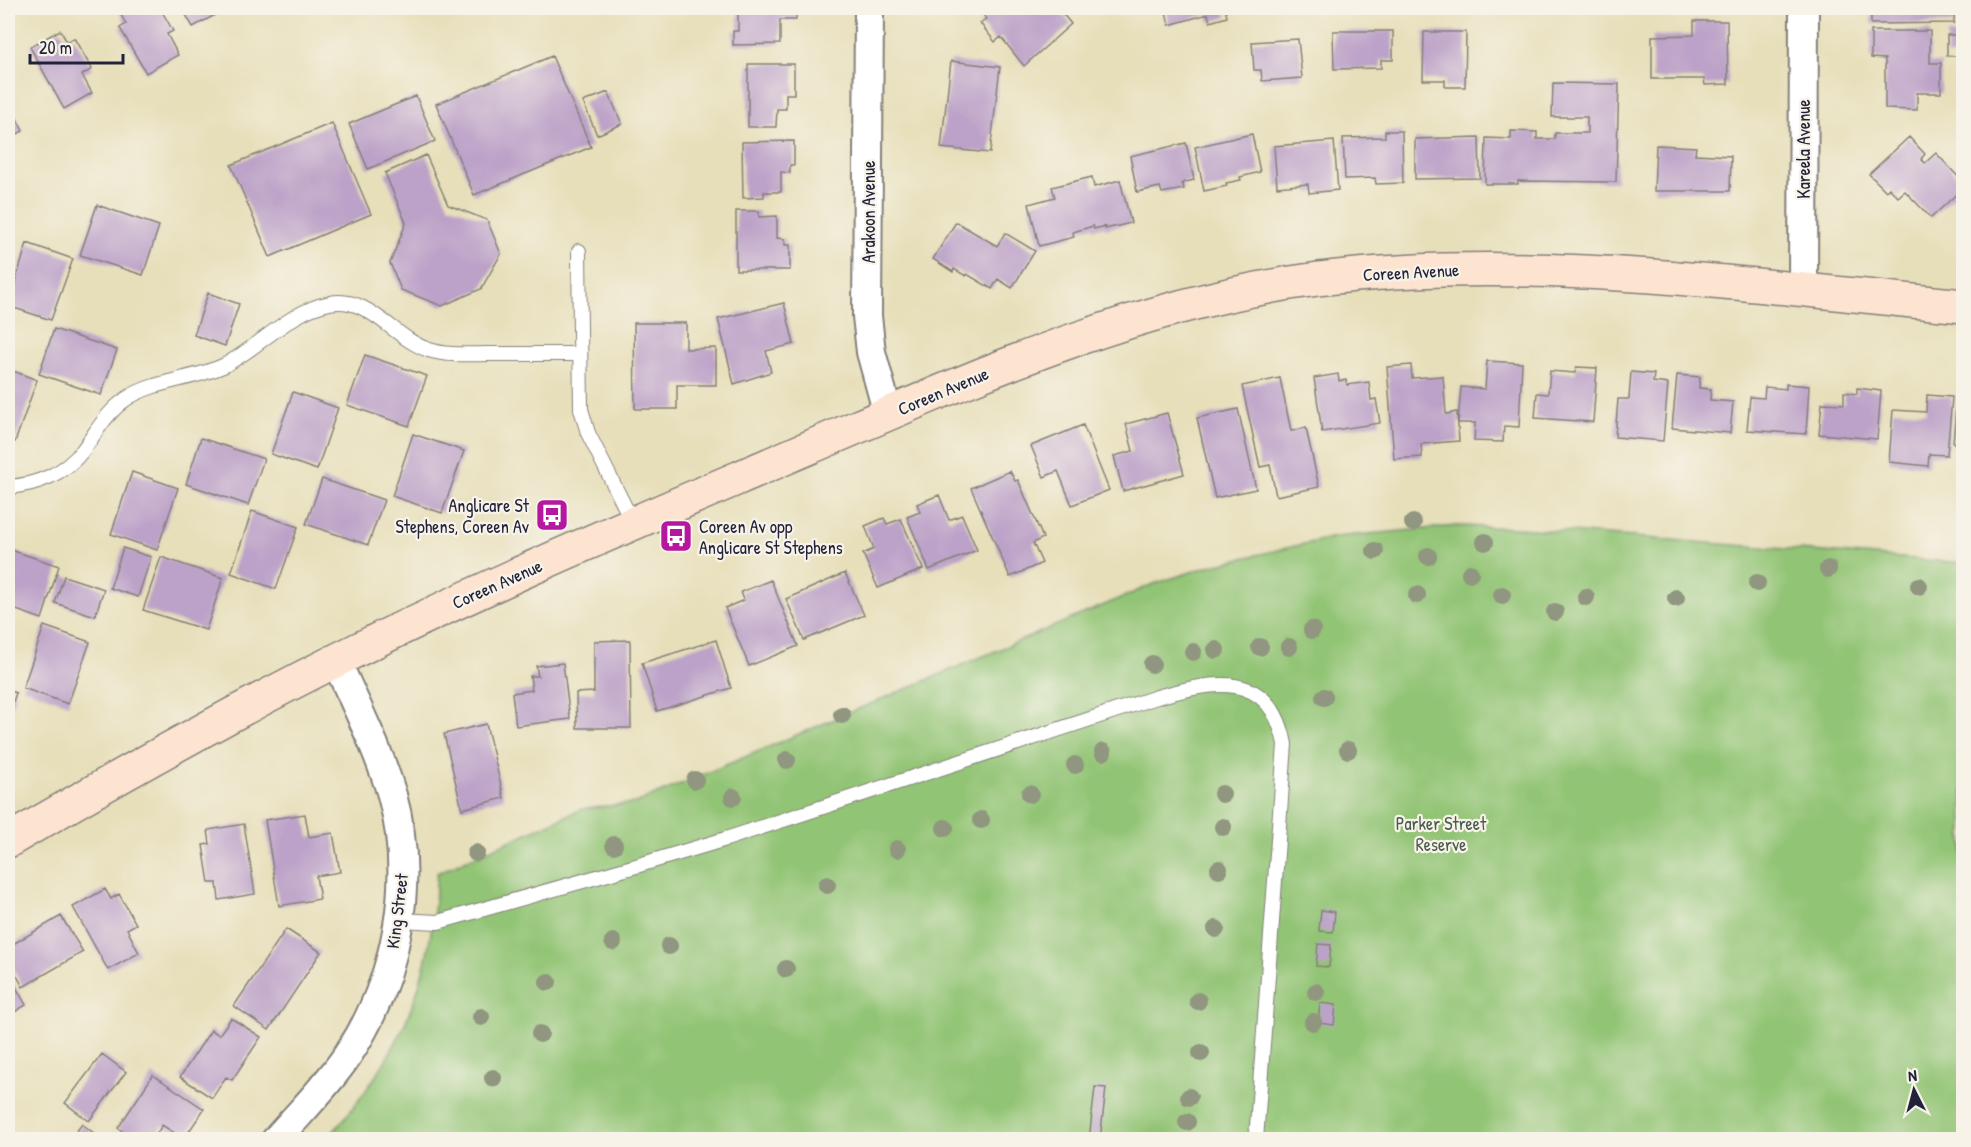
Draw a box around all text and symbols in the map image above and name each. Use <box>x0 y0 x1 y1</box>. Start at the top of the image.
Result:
scale bar <box>30 27 123 65</box>
text: 20 m <box>39 35 72 60</box>
street label: Kareela Avenue <box>1791 99 1816 199</box>
street label: Arakoon Avenue <box>856 161 881 263</box>
street label: Coreen Avenue <box>1362 257 1460 287</box>
street label: Coreen Avenue <box>894 361 992 421</box>
place label: Anglicare St Stephens, Coreen Av <box>395 493 530 539</box>
bus stop icon: Anglicare St Stephens, Coreen Av <box>534 497 570 533</box>
place label: Coreen Av opp Anglicare St Stephens <box>699 514 843 560</box>
bus stop icon: Coreen Av opp Anglicare St Stephens <box>658 518 694 554</box>
street label: Coreen Avenue <box>448 553 546 615</box>
park label: Parker Street Reserve <box>1396 811 1487 857</box>
street label: King Street <box>380 871 414 950</box>
north arrow <box>1884 1060 1944 1120</box>
text: N <box>1907 1064 1918 1086</box>

